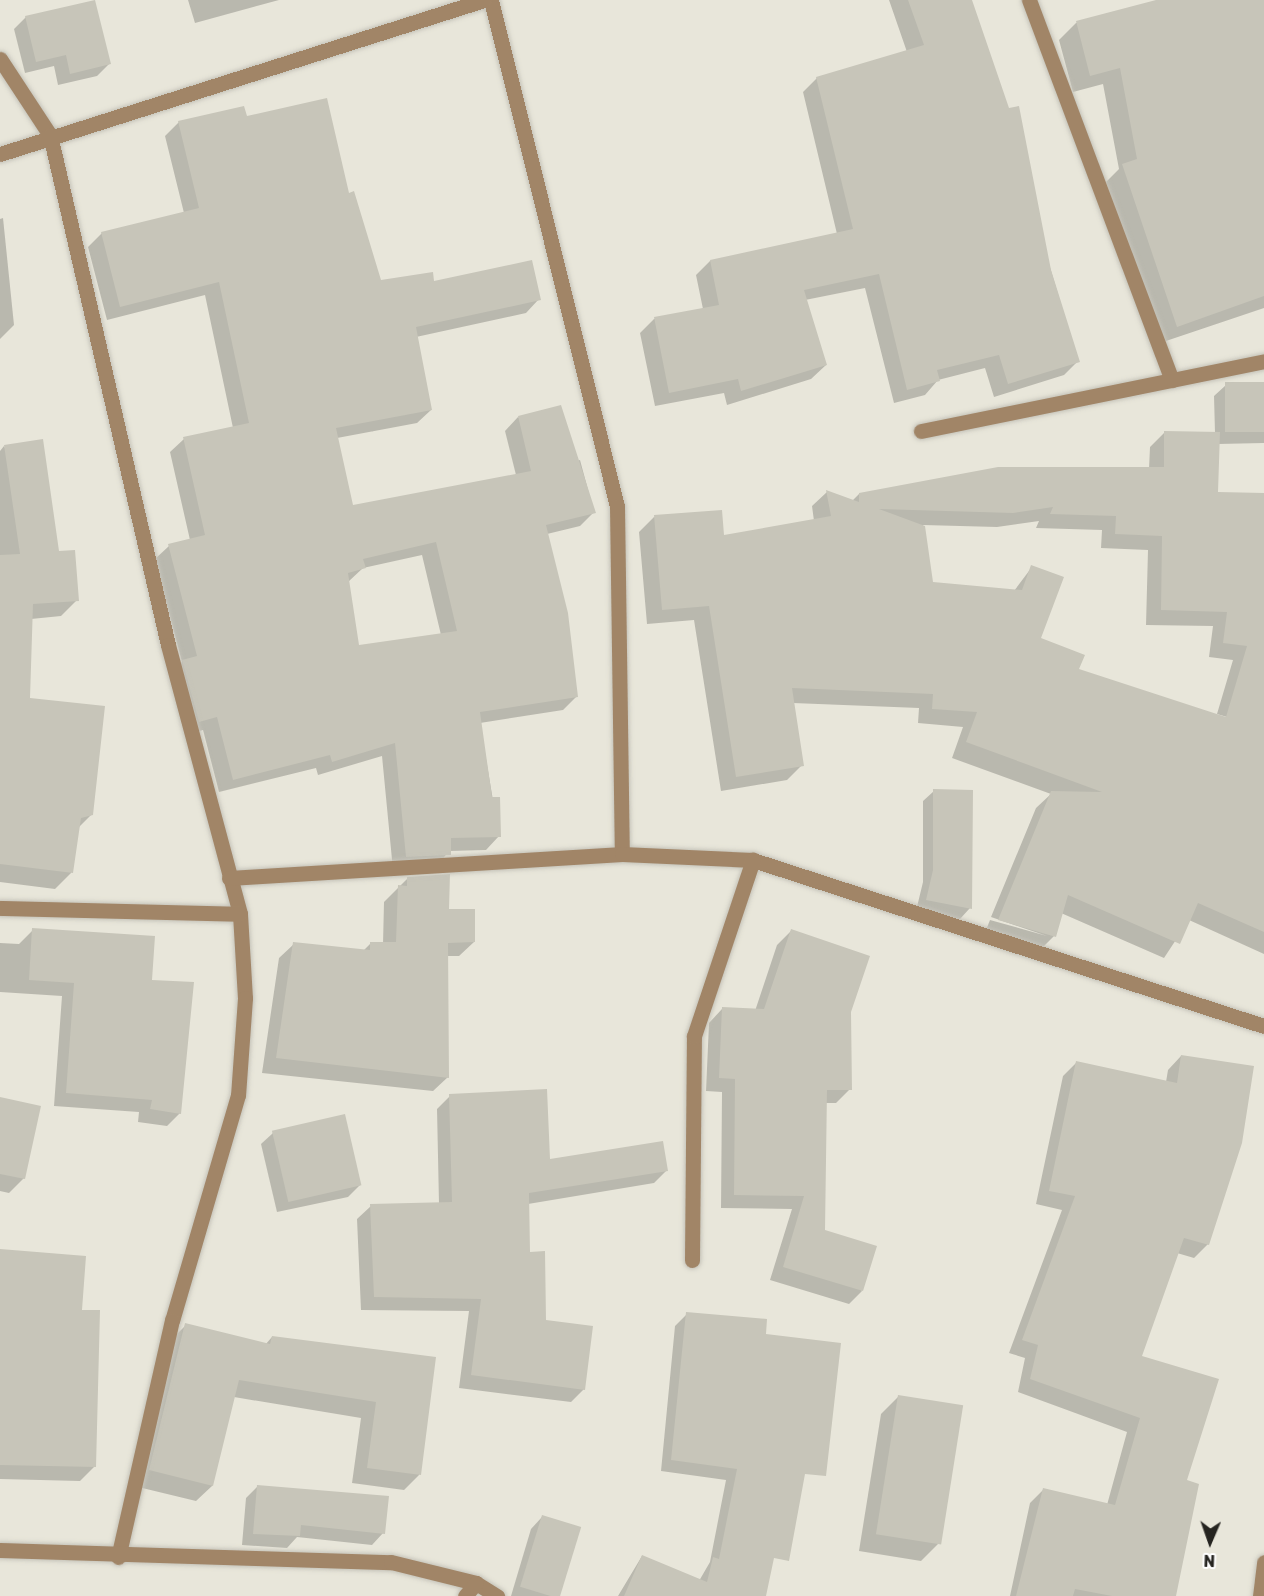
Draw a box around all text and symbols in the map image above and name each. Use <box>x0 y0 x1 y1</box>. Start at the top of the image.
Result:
north arrow <box>1180 1512 1240 1572</box>
text: N <box>1203 1551 1215 1570</box>

